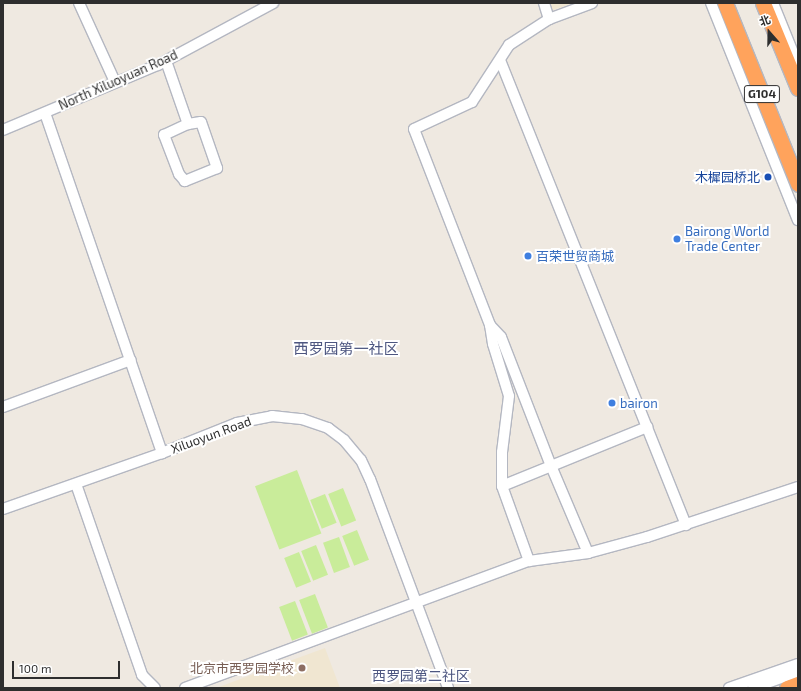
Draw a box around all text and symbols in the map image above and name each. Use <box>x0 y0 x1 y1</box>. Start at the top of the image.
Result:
north arrow <box>749 12 789 52</box>
text: 北 <box>757 12 772 28</box>
street label: North Xiluoyuan Road <box>56 47 180 113</box>
road number: G104 <box>743 84 781 104</box>
place label: 木樨园桥北 <box>695 169 760 185</box>
marker: 木樨园桥北 <box>763 172 773 182</box>
place label: Bairong World Trade Center <box>685 224 770 255</box>
marker: Bairong World Trade Center <box>672 234 682 244</box>
place label: 百荣世贸商城 <box>536 248 614 264</box>
marker: 百荣世贸商城 <box>523 251 533 261</box>
district label: 西罗园第一社区 <box>294 340 398 358</box>
place label: bairon <box>620 395 658 411</box>
marker: bairon <box>607 398 617 408</box>
street label: Xiluoyun Road <box>169 413 253 457</box>
scale bar <box>14 653 122 679</box>
place label: 北京市西罗园学校 <box>190 660 294 676</box>
text: 100 m <box>19 661 51 675</box>
marker: 北京市西罗园学校 <box>297 663 307 673</box>
district label: 西罗园第二社区 <box>372 668 470 684</box>

